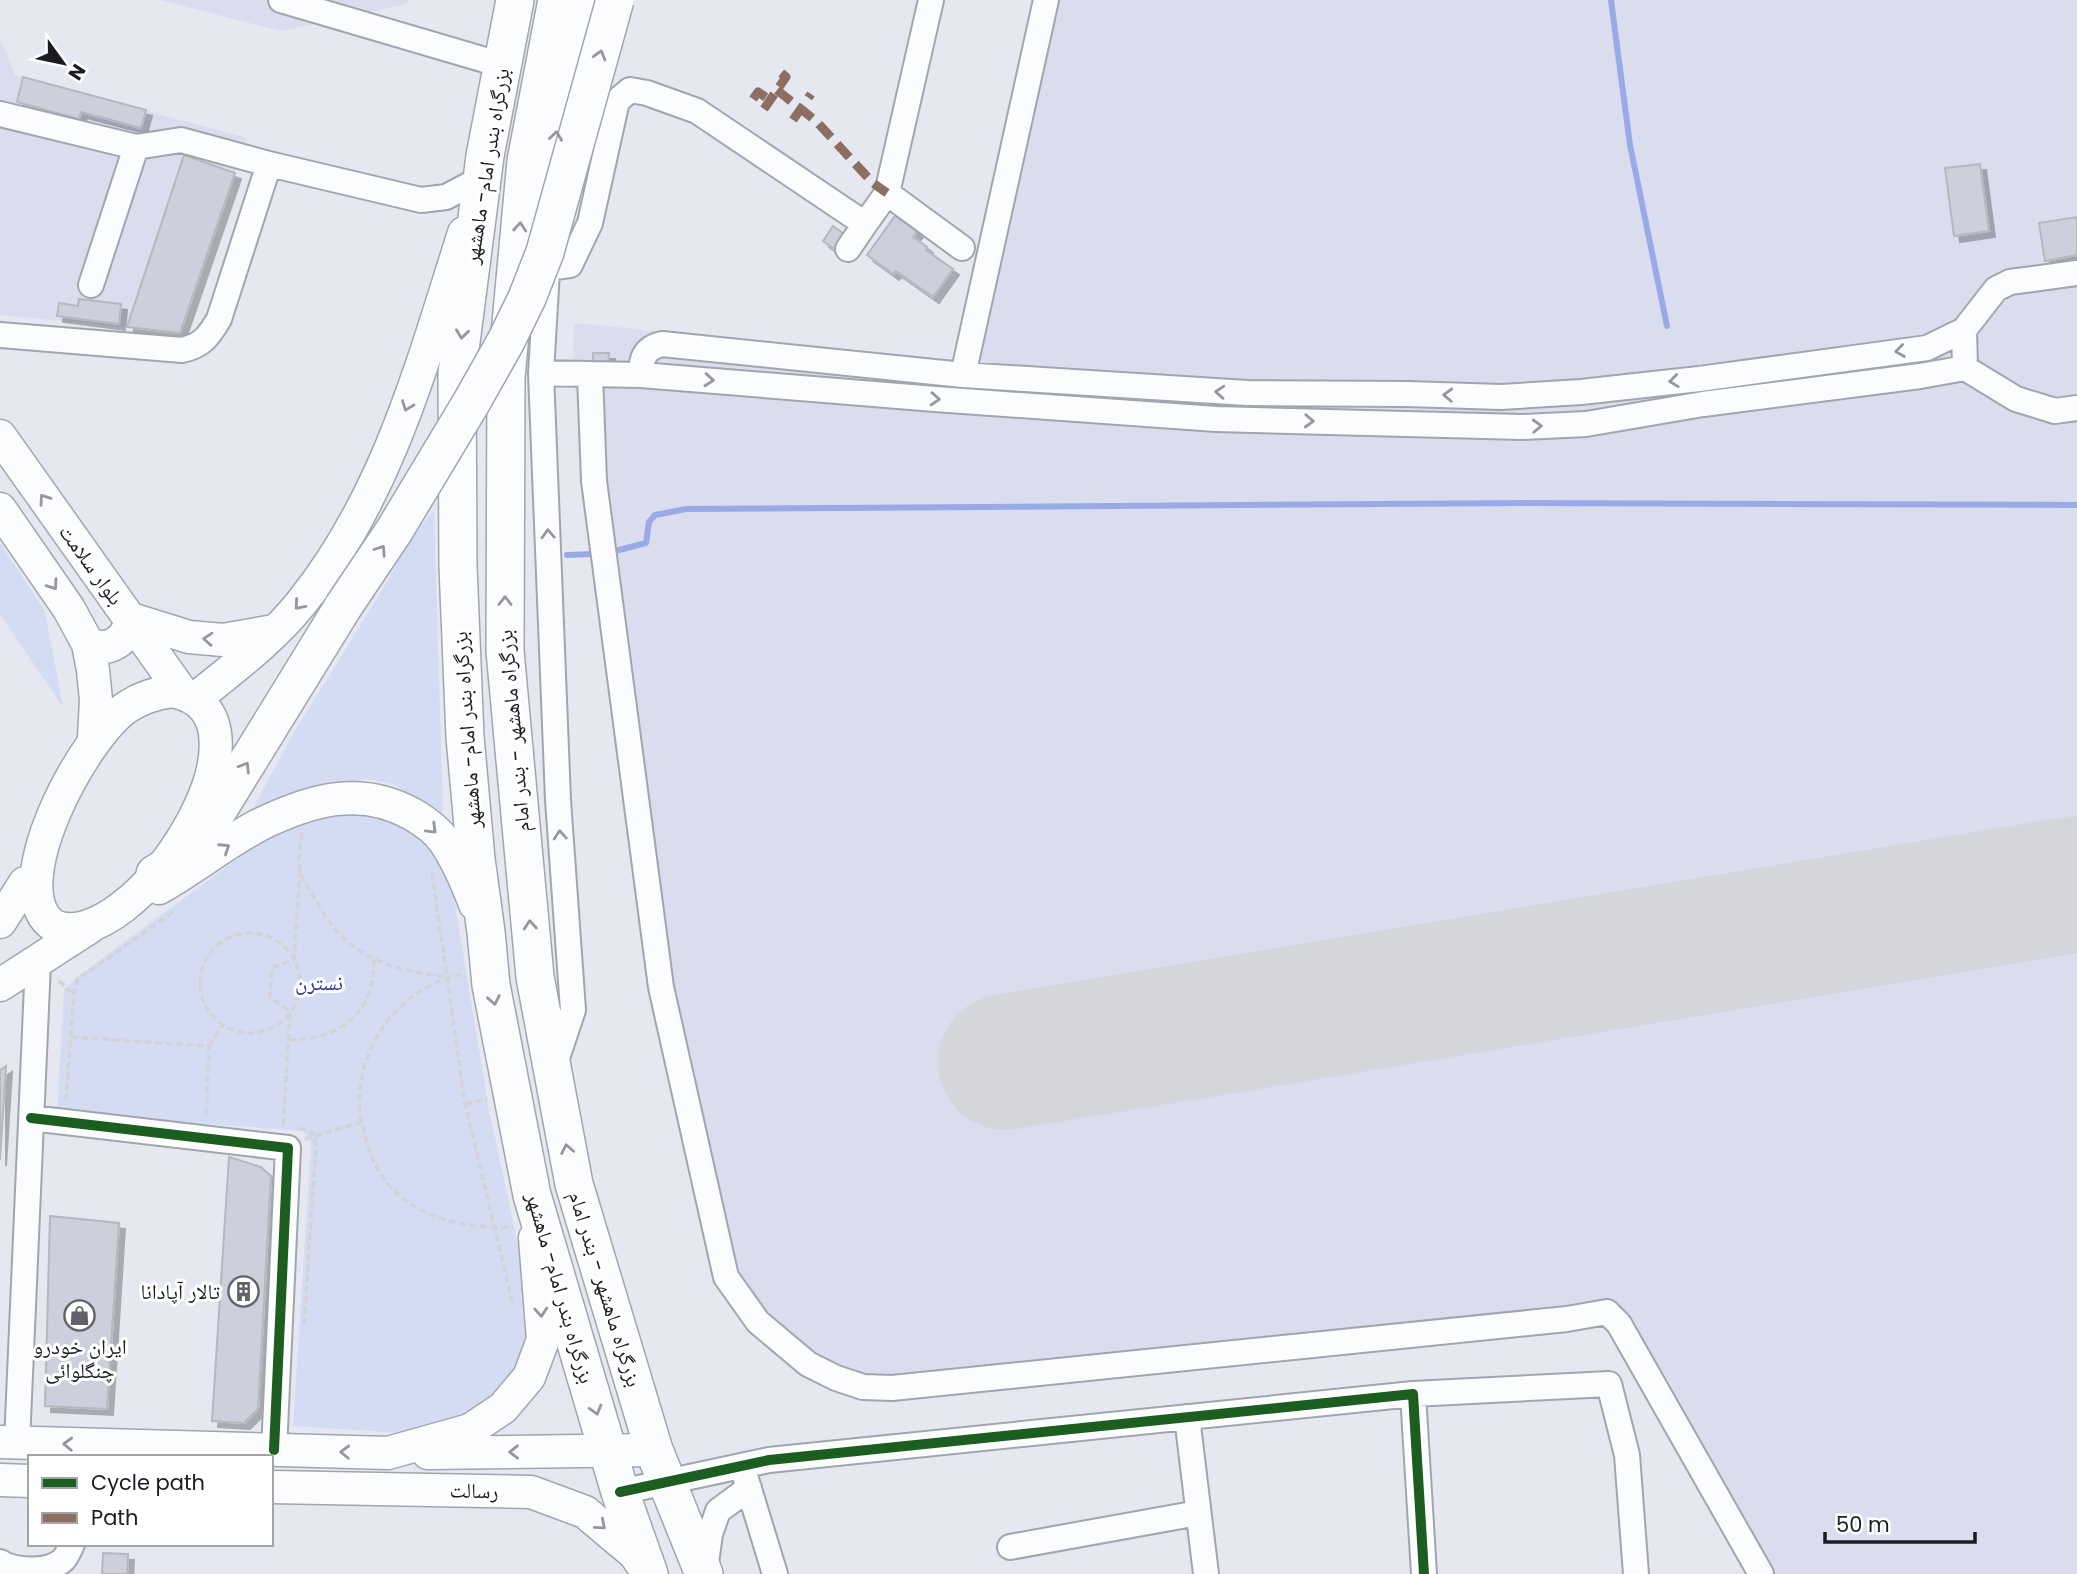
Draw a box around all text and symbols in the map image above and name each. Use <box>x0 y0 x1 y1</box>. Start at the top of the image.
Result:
north arrow <box>28 28 98 98</box>
one-way arrow <box>591 49 606 61</box>
text: N <box>62 59 92 85</box>
street label: بزرگراه بندر امام- ماهشهر <box>457 66 516 267</box>
one-way arrow <box>548 130 563 142</box>
one-way arrow <box>512 221 527 232</box>
one-way arrow <box>455 328 470 339</box>
one-way arrow <box>1894 344 1906 359</box>
one-way arrow <box>704 372 715 387</box>
one-way arrow <box>1669 374 1680 389</box>
one-way arrow <box>1215 385 1226 400</box>
one-way arrow <box>1442 387 1453 402</box>
one-way arrow <box>930 391 941 406</box>
one-way arrow <box>402 399 416 411</box>
one-way arrow <box>1304 413 1315 429</box>
one-way arrow <box>1531 419 1542 434</box>
one-way arrow <box>40 494 52 507</box>
street label: بلوار سلامت <box>52 519 130 611</box>
one-way arrow <box>541 528 556 539</box>
one-way arrow <box>373 545 386 558</box>
one-way arrow <box>45 577 57 590</box>
one-way arrow <box>497 595 513 605</box>
one-way arrow <box>295 597 307 610</box>
street label: بزرگراه ماهشهر - بندر امام <box>490 629 537 834</box>
street label: بزرگراه بندر امام- ماهشهر <box>445 630 488 831</box>
one-way arrow <box>202 632 213 647</box>
one-way arrow <box>237 761 250 774</box>
one-way arrow <box>424 820 437 833</box>
one-way arrow <box>553 829 568 840</box>
one-way arrow <box>217 843 230 856</box>
one-way arrow <box>523 919 538 930</box>
park label: نسترن <box>295 968 343 997</box>
one-way arrow <box>485 994 500 1006</box>
one-way arrow <box>561 1143 576 1155</box>
street label: بزرگراه ماهشهر - بندر امام <box>562 1187 649 1390</box>
street label: بزرگراه بندر امام- ماهشهر <box>519 1188 602 1387</box>
building icon: تالار آپادانا <box>226 1275 260 1309</box>
place label: تالار آپادانا <box>141 1277 220 1306</box>
shop icon: ایران خودرو چنگلوائی <box>63 1298 97 1332</box>
one-way arrow <box>533 1307 548 1318</box>
place label: ایران خودرو چنگلوائی <box>33 1332 127 1385</box>
one-way arrow <box>587 1404 602 1416</box>
one-way arrow <box>62 1437 73 1452</box>
one-way arrow <box>508 1444 519 1459</box>
one-way arrow <box>339 1445 350 1460</box>
legend <box>28 1455 273 1546</box>
text: Cycle path <box>91 1468 205 1497</box>
street label: رسالت <box>449 1476 499 1505</box>
scale bar <box>1825 1500 1976 1544</box>
text: Path <box>91 1503 138 1532</box>
text: 50 m <box>1836 1510 1890 1539</box>
one-way arrow <box>592 1517 605 1529</box>

